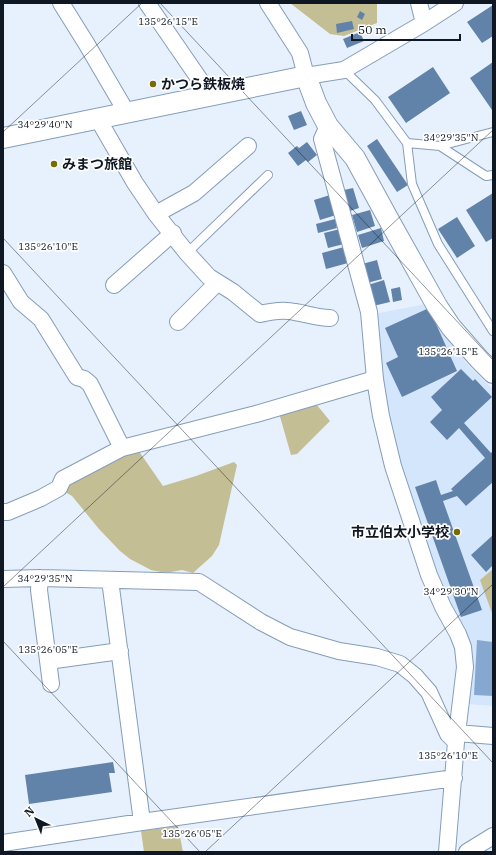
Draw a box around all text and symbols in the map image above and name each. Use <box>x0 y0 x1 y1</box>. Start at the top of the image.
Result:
text: 135°26'15"E <box>138 15 198 28</box>
scale bar <box>352 16 460 42</box>
text: 50 m <box>358 22 387 37</box>
place label: かつら鉄板焼 <box>161 75 245 93</box>
marker: かつら鉄板焼 <box>148 79 158 89</box>
text: 34°29'40"N <box>18 118 73 131</box>
text: 34°29'35"N <box>424 131 479 144</box>
place label: みまつ旅館 <box>62 155 132 173</box>
marker: みまつ旅館 <box>49 159 59 169</box>
text: 135°26'10"E <box>18 240 78 253</box>
text: 135°26'15"E <box>418 345 478 358</box>
place label: 市立伯太小学校 <box>351 523 449 541</box>
marker: 市立伯太小学校 <box>452 527 462 537</box>
text: 34°29'35"N <box>18 572 73 585</box>
text: 34°29'30"N <box>424 585 479 598</box>
text: 135°26'05"E <box>18 643 78 656</box>
text: 135°26'10"E <box>418 749 478 762</box>
north arrow <box>16 799 56 839</box>
text: N <box>21 803 37 820</box>
text: 135°26'05"E <box>162 827 222 840</box>

